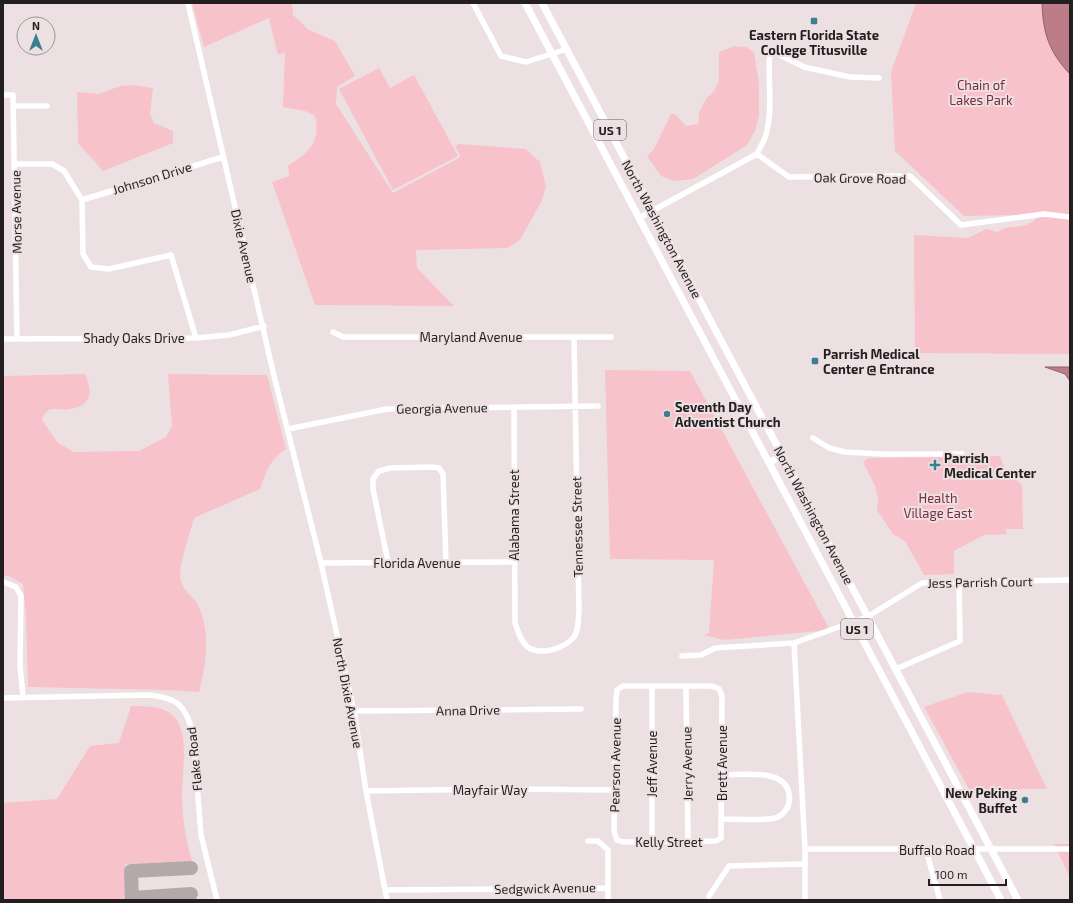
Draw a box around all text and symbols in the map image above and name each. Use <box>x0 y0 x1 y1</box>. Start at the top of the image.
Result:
north arrow <box>16 16 56 56</box>
marker: Eastern Florida State College Titusville <box>809 16 819 26</box>
text: N <box>32 19 40 32</box>
place label: Eastern Florida State College Titusville <box>749 27 879 58</box>
park label: Chain of Lakes Park <box>949 77 1013 108</box>
road number: US 1 <box>594 120 626 140</box>
street label: North Washington Avenue <box>619 157 705 301</box>
street label: Johnson Drive <box>110 158 194 198</box>
street label: Oak Grove Road <box>814 169 906 187</box>
street label: Morse Avenue <box>7 170 25 254</box>
street label: Dixie Avenue <box>228 208 260 284</box>
street label: Maryland Avenue <box>420 329 522 345</box>
street label: Shady Oaks Drive <box>83 330 185 346</box>
place label: Parrish Medical Center @ Entrance <box>823 346 935 377</box>
marker: Parrish Medical Center @ Entrance <box>810 356 820 366</box>
street label: Georgia Avenue <box>396 399 488 417</box>
place label: Seventh Day Adventist Church <box>675 399 781 430</box>
marker: Seventh Day Adventist Church <box>662 409 672 419</box>
street label: North Washington Avenue <box>771 443 857 587</box>
place label: Parrish Medical Center <box>944 450 1037 481</box>
marker: Parrish Medical Center <box>929 459 941 471</box>
street label: Alabama Street <box>506 469 522 561</box>
street label: Tennessee Street <box>568 476 586 578</box>
park label: Health Village East <box>903 490 973 521</box>
street label: Florida Avenue <box>373 555 461 571</box>
street label: Jess Parrish Court <box>927 573 1033 591</box>
road number: US 1 <box>841 619 873 639</box>
street label: North Dixie Avenue <box>329 636 367 750</box>
street label: Anna Drive <box>436 701 500 719</box>
street label: Pearson Avenue <box>606 718 624 812</box>
street label: Brett Avenue <box>714 725 730 801</box>
street label: Flake Road <box>183 726 205 792</box>
street label: Jerry Avenue <box>678 727 696 801</box>
street label: Jeff Avenue <box>644 731 660 797</box>
street label: Mayfair Way <box>453 782 527 798</box>
place label: New Peking Buffet <box>945 785 1018 816</box>
marker: New Peking Buffet <box>1020 795 1030 805</box>
street label: Kelly Street <box>635 834 703 850</box>
street label: Buffalo Road <box>899 842 975 858</box>
scale bar <box>929 861 1006 887</box>
text: 100 m <box>935 867 967 881</box>
street label: Sedgwick Avenue <box>494 879 596 897</box>

